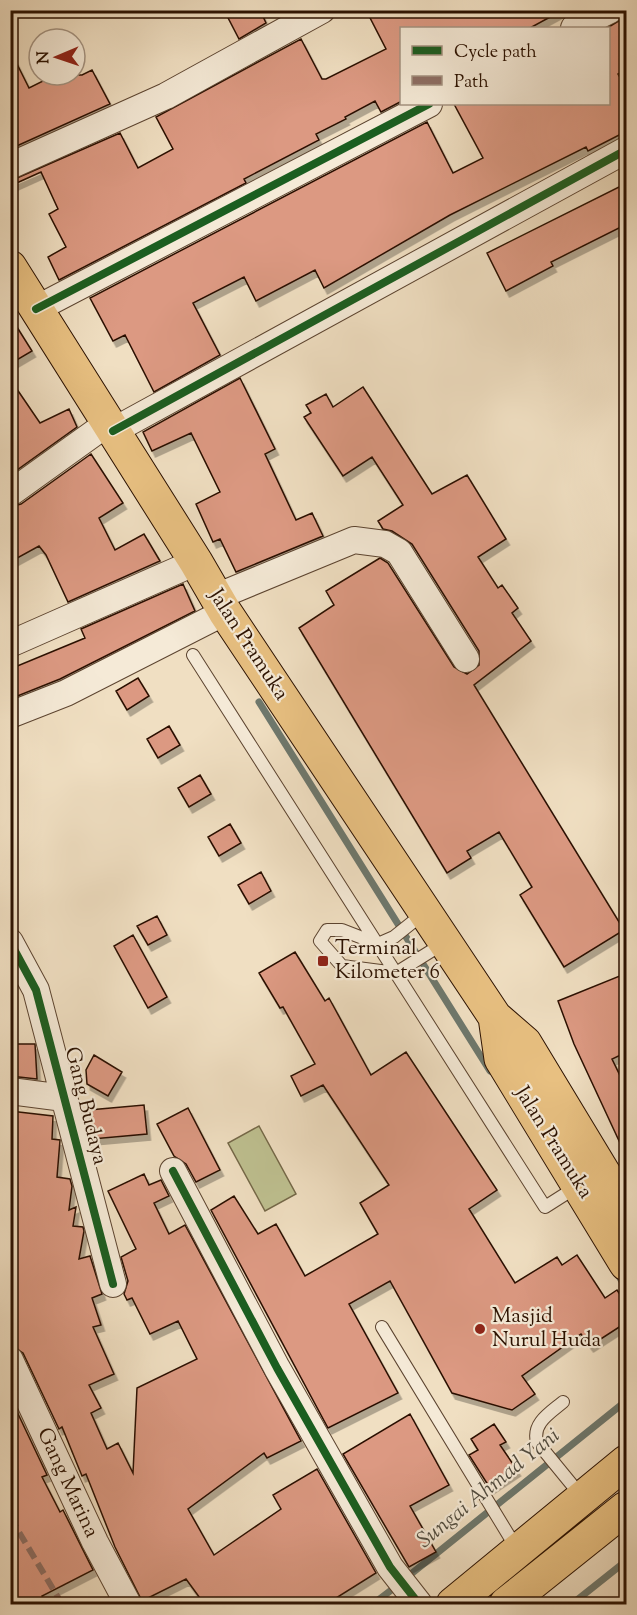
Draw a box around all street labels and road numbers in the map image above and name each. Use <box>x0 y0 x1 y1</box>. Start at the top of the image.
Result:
street label: Jalan Pramuka <box>200 582 296 707</box>
street label: Gang Budaya <box>56 1044 114 1168</box>
street label: Jalan Pramuka <box>506 1080 600 1205</box>
street label: Gang Marina <box>28 1423 106 1543</box>

